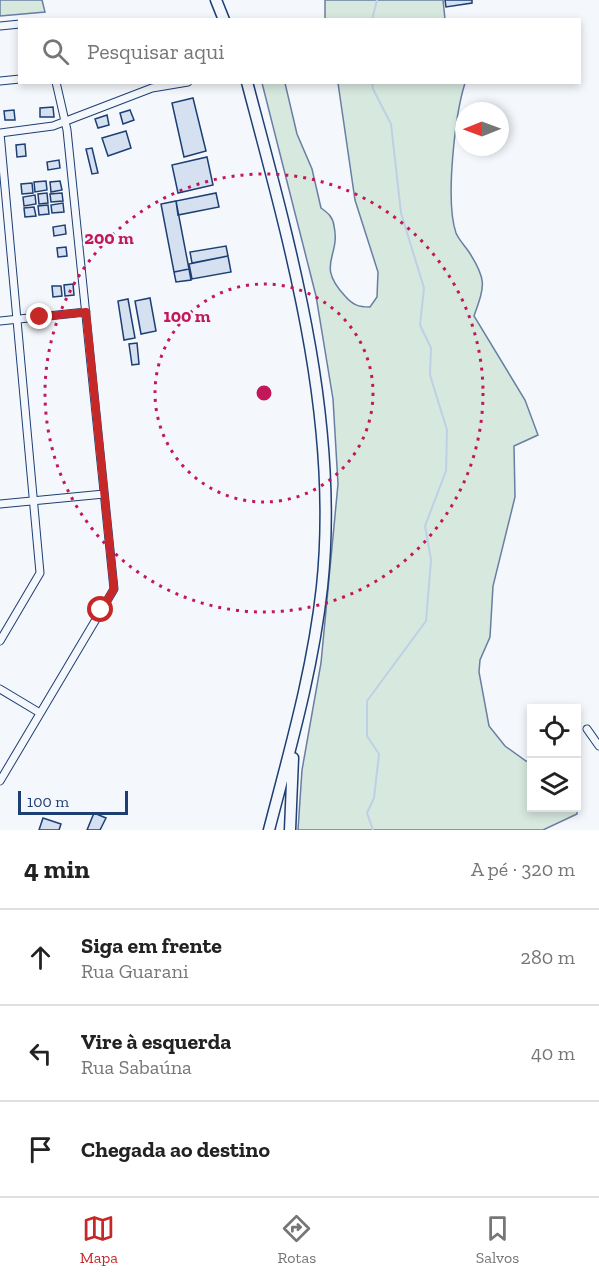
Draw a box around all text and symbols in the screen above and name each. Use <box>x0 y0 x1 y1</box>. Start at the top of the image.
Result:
search box <box>18 18 581 84</box>
icon: search <box>39 35 72 68</box>
text: Pesquisar aqui <box>87 38 224 65</box>
north arrow <box>455 102 509 156</box>
text: 200 m <box>84 227 134 249</box>
route end <box>26 303 52 329</box>
text: 100 m <box>163 305 211 327</box>
centre of rings <box>254 383 274 403</box>
route start <box>87 596 113 622</box>
map controls <box>527 704 581 812</box>
button: locate <box>527 704 581 758</box>
button: layers <box>527 758 581 812</box>
scale bar <box>18 788 128 816</box>
text: 100 m <box>27 792 69 811</box>
text: 4 min <box>24 853 90 885</box>
text: A pé · 320 m <box>471 857 575 881</box>
text: Siga em frente <box>81 932 222 959</box>
icon: ahead <box>24 941 57 974</box>
text: 280 m <box>521 945 575 969</box>
text: Rua Guarani <box>81 959 189 983</box>
text: Vire à esquerda <box>81 1028 231 1055</box>
icon: left <box>24 1037 57 1070</box>
text: 40 m <box>531 1041 575 1065</box>
text: Rua Sabaúna <box>81 1055 192 1079</box>
icon: arrive <box>24 1133 57 1166</box>
text: Chegada ao destino <box>81 1136 270 1163</box>
tab: Mapa <box>80 1212 118 1267</box>
tab: Rotas <box>278 1212 316 1267</box>
tab: Salvos <box>476 1212 519 1267</box>

